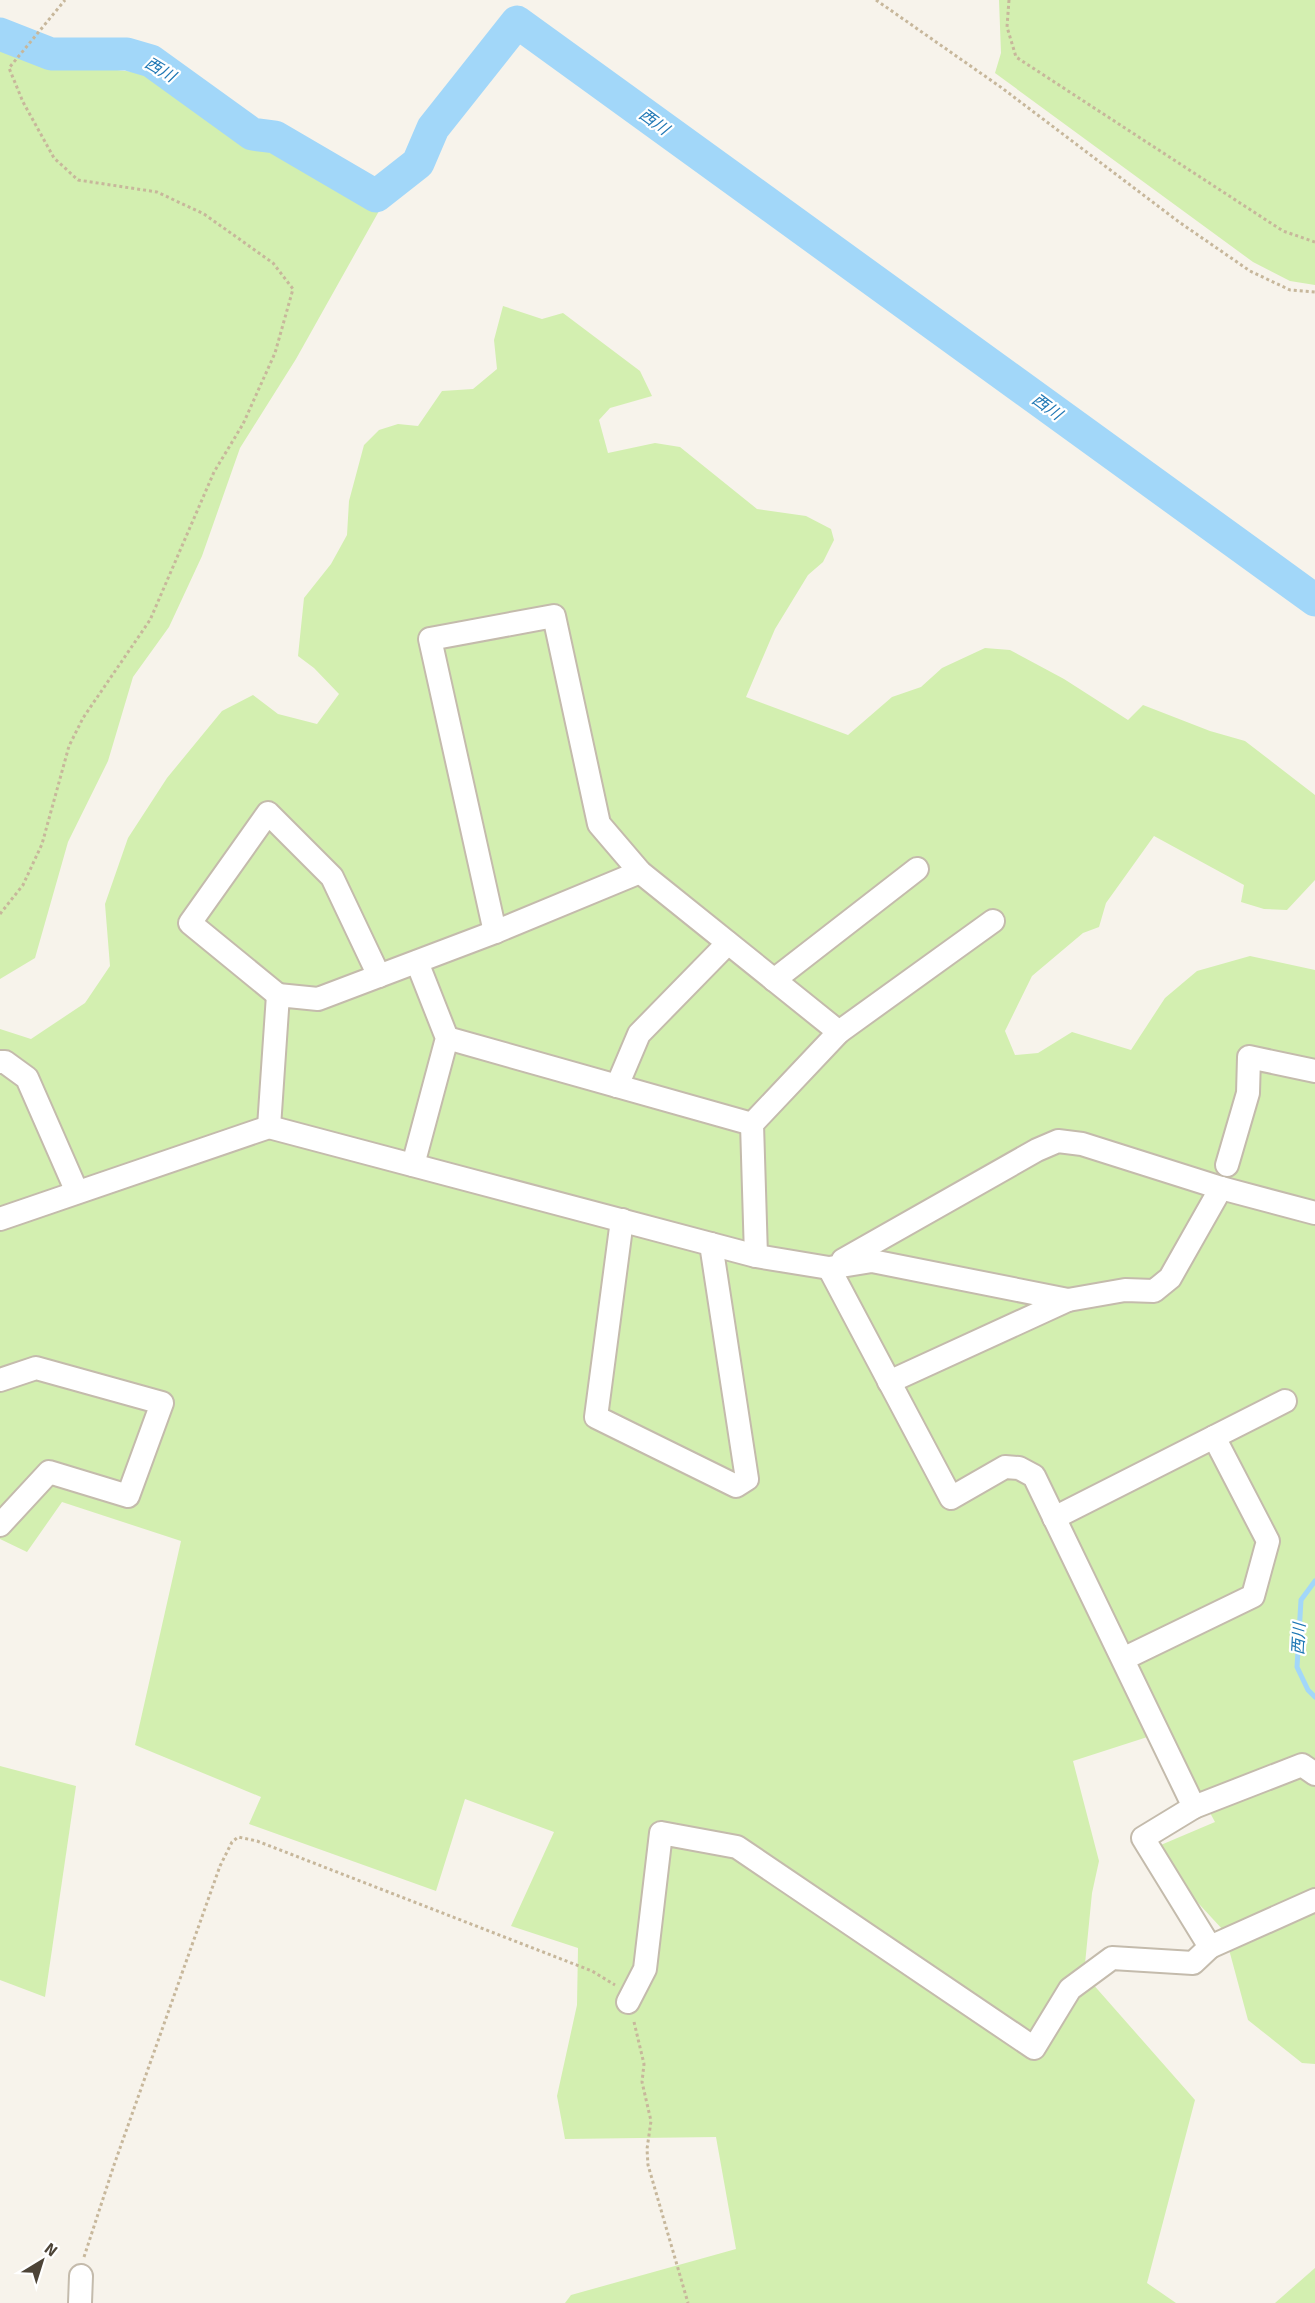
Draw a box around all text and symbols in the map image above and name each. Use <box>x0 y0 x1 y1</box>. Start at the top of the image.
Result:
water label: 西川 <box>141 53 181 88</box>
water label: 西川 <box>635 105 674 141</box>
water label: 西川 <box>1028 390 1067 426</box>
water label: 西川 <box>1288 1621 1310 1656</box>
north arrow <box>12 2231 72 2291</box>
text: N <box>40 2239 61 2261</box>

